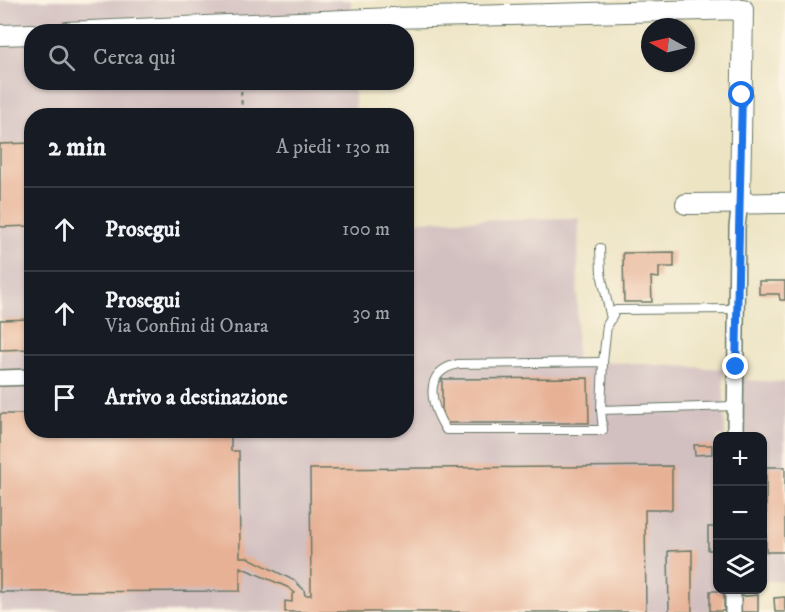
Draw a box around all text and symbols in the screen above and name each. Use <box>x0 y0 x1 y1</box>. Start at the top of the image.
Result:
north arrow <box>641 18 695 72</box>
search box <box>24 24 414 90</box>
icon: search <box>45 41 78 74</box>
text: Cerca qui <box>93 44 176 71</box>
route start <box>728 81 754 107</box>
text: 2 min <box>48 131 106 164</box>
text: A piedi · 130 m <box>276 135 390 160</box>
icon: ahead <box>48 213 81 246</box>
text: Prosegui <box>105 216 180 243</box>
text: 100 m <box>342 217 390 242</box>
text: Prosegui <box>105 287 180 314</box>
icon: ahead <box>48 297 81 330</box>
text: 30 m <box>352 301 390 326</box>
text: Via Confini di Onara <box>105 314 269 339</box>
route end <box>722 353 748 379</box>
icon: arrive <box>48 381 81 414</box>
text: Arrivo a destinazione <box>105 384 288 411</box>
map controls <box>713 432 767 594</box>
button: + <box>713 432 767 486</box>
button: − <box>713 486 767 540</box>
button: layers <box>713 540 767 594</box>

